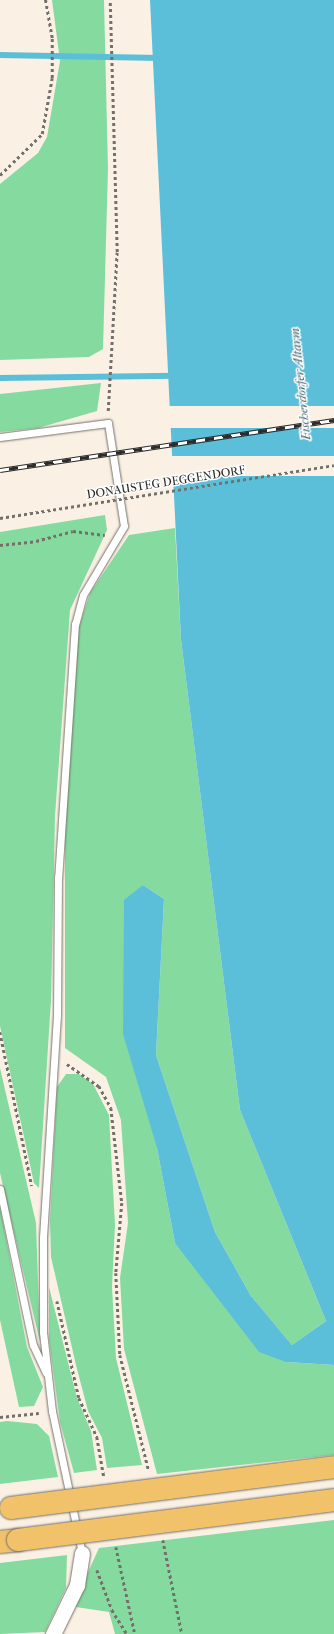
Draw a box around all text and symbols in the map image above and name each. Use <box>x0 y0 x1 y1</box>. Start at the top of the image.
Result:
water label: Fischerdorfer Altarm <box>287 327 315 441</box>
street label: DONAUSTEG DEGGENDORF <box>86 463 246 503</box>

